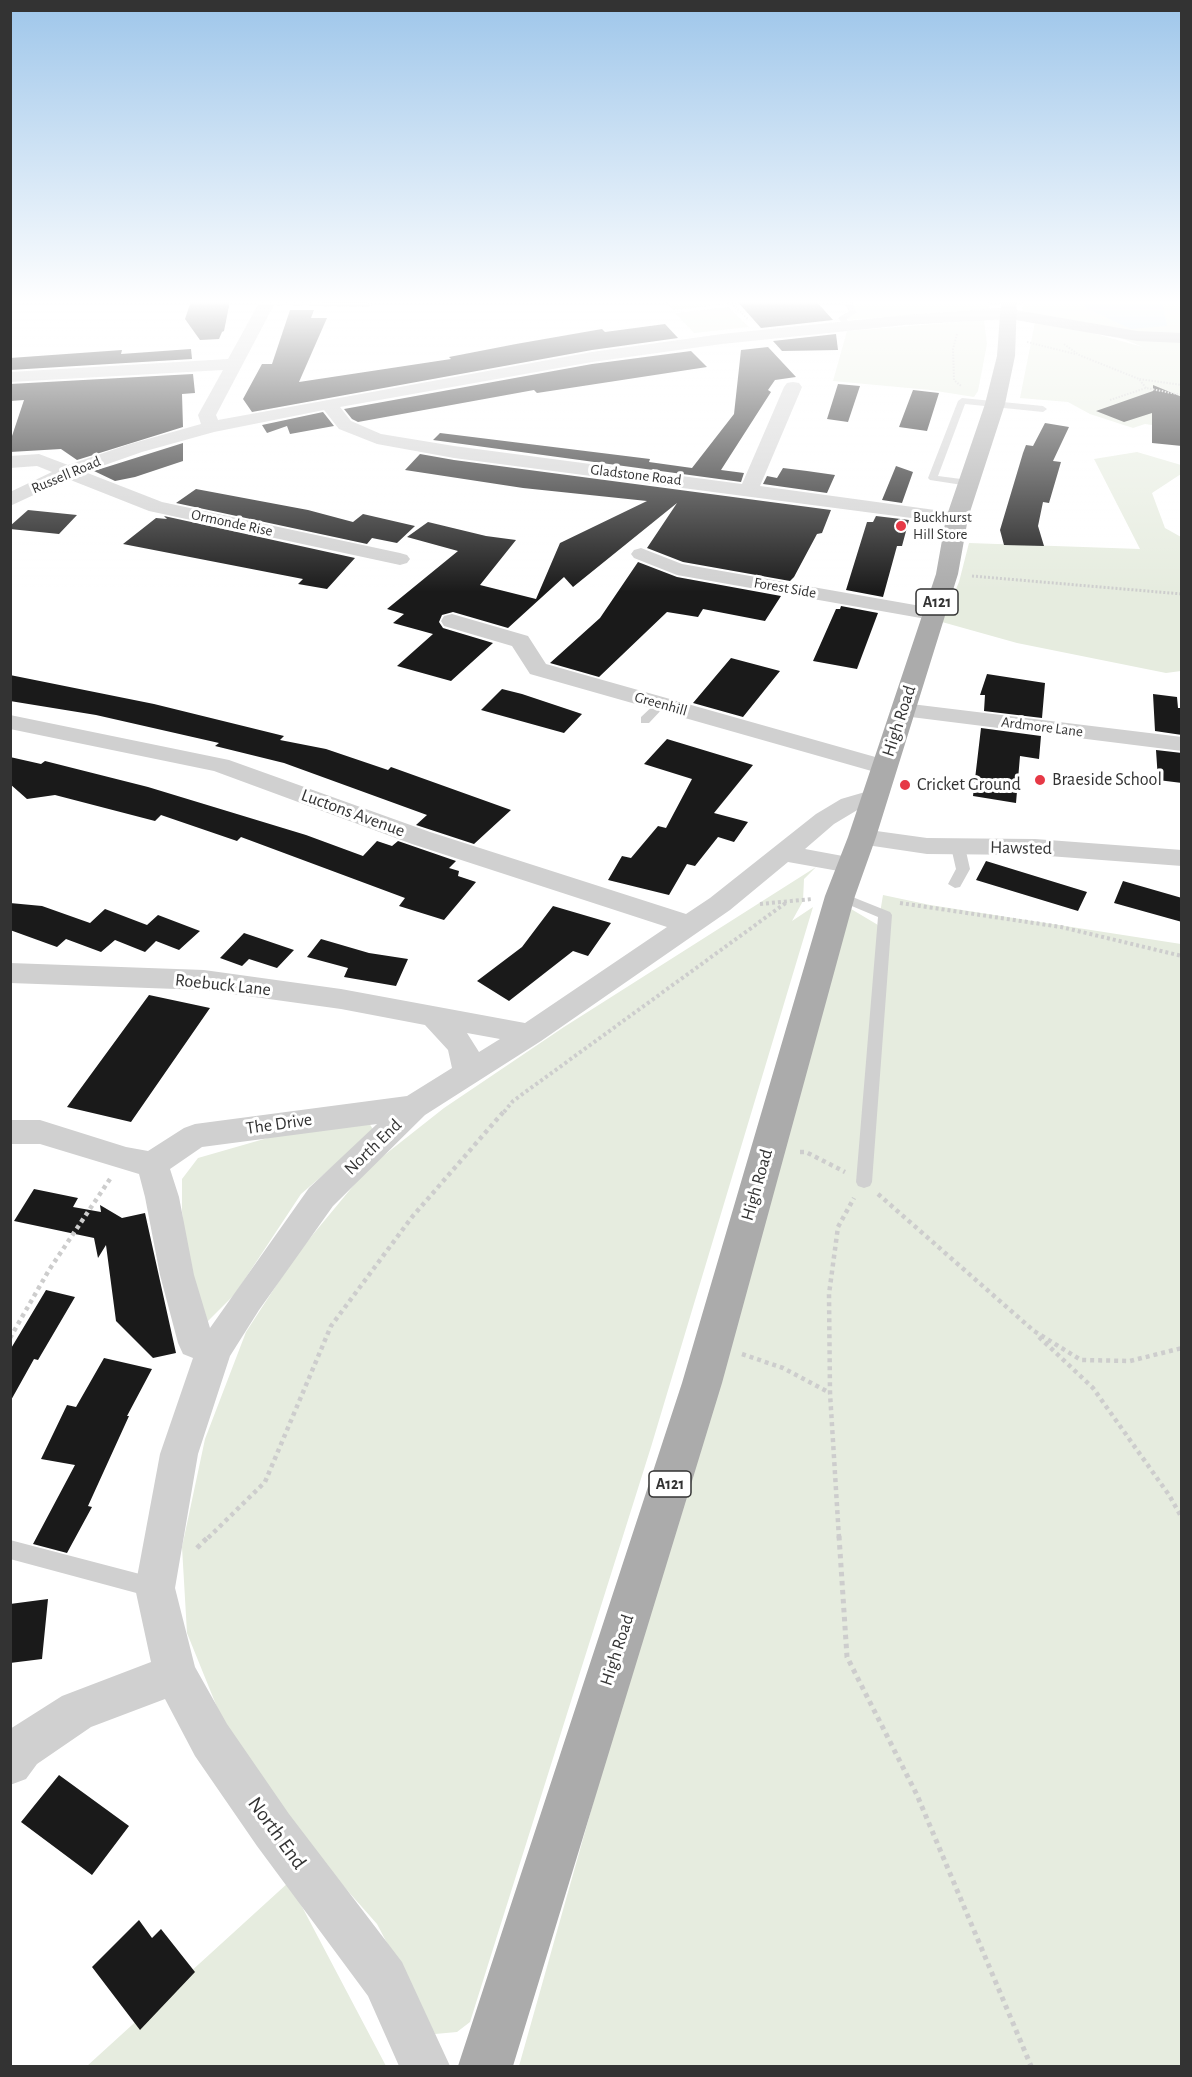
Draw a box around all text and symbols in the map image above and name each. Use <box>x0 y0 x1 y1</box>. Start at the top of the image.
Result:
street label: Russell Road <box>29 452 103 498</box>
street label: Gladstone Road <box>589 460 683 490</box>
street label: Ormonde Rise <box>190 506 274 540</box>
place label: Buckhurst Hill Store <box>913 508 972 543</box>
marker: Buckhurst Hill Store <box>894 519 908 533</box>
street label: Forest Side <box>752 574 818 602</box>
road number: A121 <box>916 589 958 615</box>
street label: High Road <box>877 683 921 759</box>
street label: Greenhill <box>633 688 689 720</box>
street label: Ardmore Lane <box>1000 713 1084 741</box>
place label: Braeside School <box>1052 769 1162 791</box>
marker: Braeside School <box>1033 773 1047 787</box>
place label: Cricket Ground <box>917 774 1021 796</box>
marker: Cricket Ground <box>898 778 912 792</box>
street label: Luctons Avenue <box>298 784 408 842</box>
street label: Hawsted <box>990 837 1052 859</box>
street label: Roebuck Lane <box>174 969 272 1001</box>
street label: The Drive <box>244 1109 314 1139</box>
street label: North End <box>340 1114 406 1180</box>
street label: High Road <box>736 1147 778 1223</box>
road number: A121 <box>649 1471 691 1497</box>
street label: High Road <box>595 1612 639 1688</box>
street label: North End <box>242 1792 312 1874</box>

